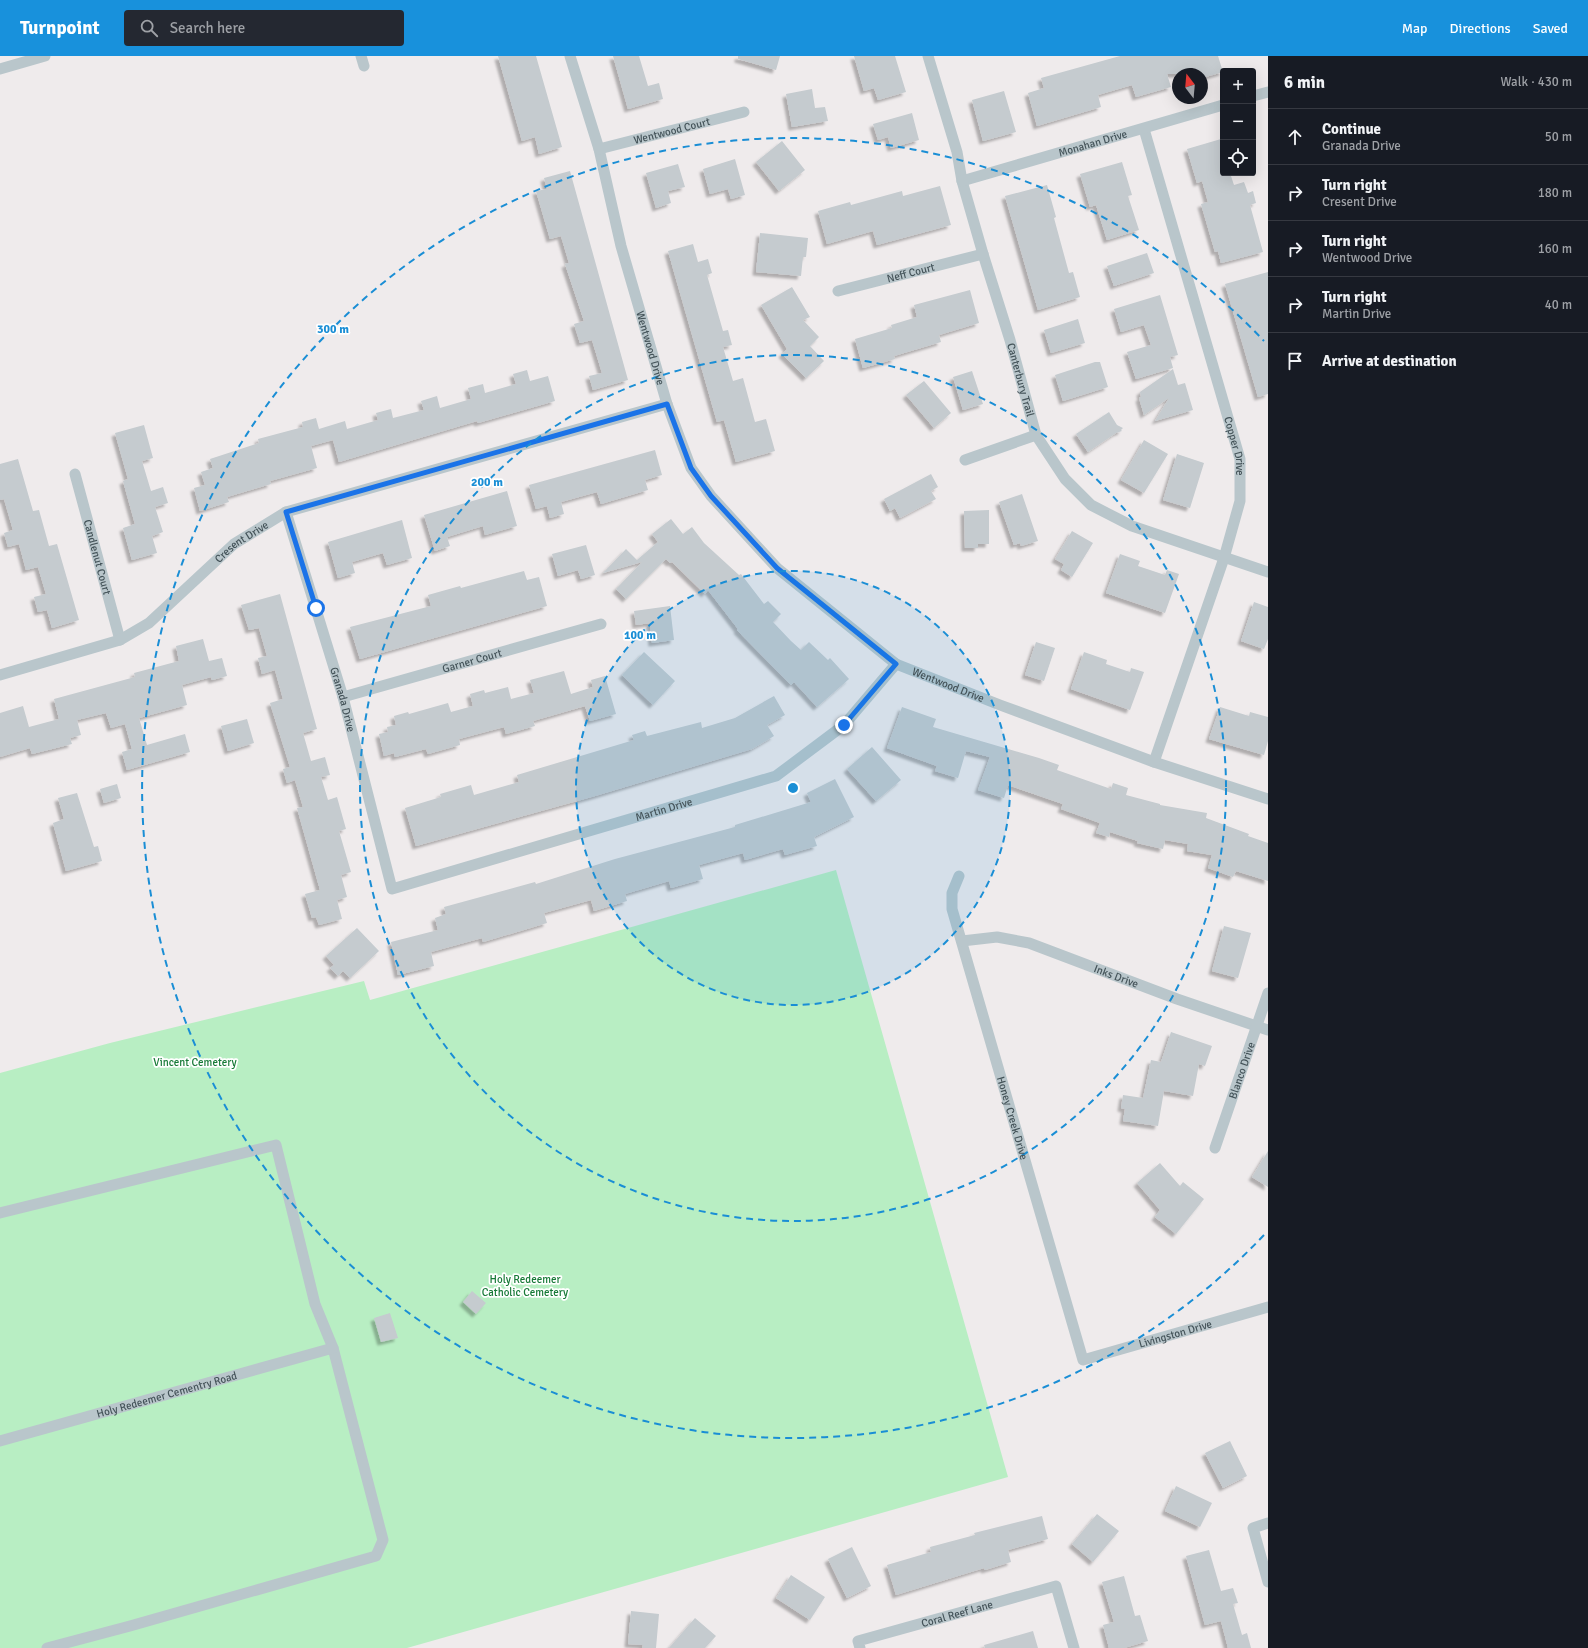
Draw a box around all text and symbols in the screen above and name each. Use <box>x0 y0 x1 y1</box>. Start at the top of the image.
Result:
search box <box>124 10 404 46</box>
text: Turnpoint <box>20 16 100 40</box>
icon: search <box>138 17 160 39</box>
text: Search here <box>170 19 245 37</box>
text: Map <box>1402 20 1428 37</box>
text: Directions <box>1450 20 1511 37</box>
text: Saved <box>1533 20 1568 37</box>
north arrow <box>1172 68 1208 104</box>
map controls <box>1220 68 1256 176</box>
button: + <box>1220 68 1256 104</box>
text: 6 min <box>1284 72 1325 93</box>
text: Walk · 430 m <box>1501 74 1572 90</box>
button: − <box>1220 104 1256 140</box>
street label: Wentwood Court <box>632 115 712 147</box>
text: Continue <box>1322 120 1381 138</box>
icon: ahead <box>1284 126 1306 148</box>
street label: Monahan Drive <box>1057 127 1129 160</box>
text: 50 m <box>1545 129 1572 145</box>
text: Granada Drive <box>1322 138 1401 154</box>
button: locate <box>1220 140 1256 176</box>
text: Turn right <box>1322 176 1387 194</box>
icon: right <box>1284 182 1306 204</box>
text: 180 m <box>1538 185 1572 201</box>
text: Cresent Drive <box>1322 194 1397 210</box>
text: Turn right <box>1322 232 1387 250</box>
icon: right <box>1284 238 1306 260</box>
text: 160 m <box>1538 241 1572 257</box>
text: Wentwood Drive <box>1322 250 1412 266</box>
street label: Neff Court <box>885 261 936 285</box>
text: Turn right <box>1322 288 1387 306</box>
icon: right <box>1284 294 1306 316</box>
text: 40 m <box>1545 297 1572 313</box>
text: Martin Drive <box>1322 306 1391 322</box>
street label: Wentwood Drive <box>633 309 667 387</box>
text: 300 m <box>317 322 349 337</box>
street label: Canterbury Trail <box>1004 342 1037 418</box>
icon: arrive <box>1284 350 1306 372</box>
text: Arrive at destination <box>1322 352 1457 370</box>
street label: Copper Drive <box>1221 415 1246 476</box>
text: 200 m <box>471 475 503 490</box>
street label: Candlenut Court <box>81 518 113 596</box>
street label: Cresent Drive <box>212 518 271 566</box>
route start <box>307 599 325 617</box>
text: 100 m <box>624 628 656 643</box>
street label: Garner Court <box>441 646 503 676</box>
street label: Wentwood Drive <box>910 665 986 705</box>
street label: Granada Drive <box>327 666 358 733</box>
route end <box>835 716 853 734</box>
centre of rings <box>786 781 800 795</box>
street label: Martin Drive <box>634 795 694 824</box>
street label: Inks Drive <box>1092 962 1140 991</box>
street label: Blanco Drive <box>1226 1040 1258 1101</box>
park label: Vincent Cemetery <box>153 1056 237 1069</box>
street label: Honey Creek Drive <box>994 1075 1030 1161</box>
park label: Holy Redeemer Catholic Cemetery <box>482 1273 569 1299</box>
street label: Livingston Drive <box>1137 1317 1213 1351</box>
street label: Holy Redeemer Cementry Road <box>95 1369 239 1421</box>
street label: Coral Reef Lane <box>920 1598 994 1630</box>

